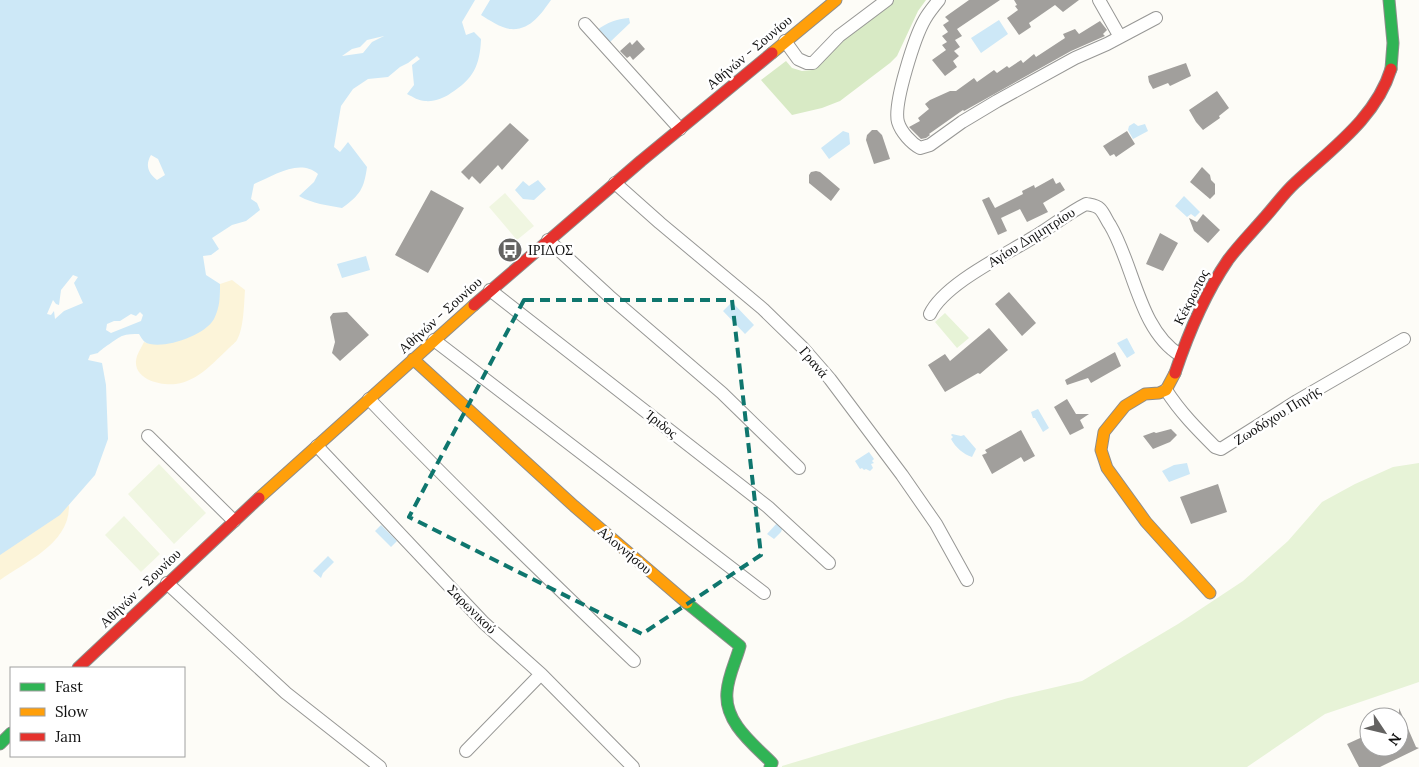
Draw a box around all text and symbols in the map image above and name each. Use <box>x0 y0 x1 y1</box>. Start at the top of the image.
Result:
street label: Αθήνών - Σουνίου <box>702 11 796 93</box>
street label: Αγίου Δημητρίου <box>984 203 1078 271</box>
bus stop icon: ΙΡΙΔΟΣ <box>497 237 523 263</box>
place label: ΙΡΙΔΟΣ <box>528 241 573 259</box>
street label: Κέκρωπος <box>1169 266 1213 328</box>
street label: Αθήνών - Σουνίου <box>394 273 486 357</box>
street label: Γρανά <box>796 343 833 382</box>
street label: Ζωοδόχου Πηγής <box>1230 381 1324 449</box>
street label: Ίριδος <box>642 405 682 442</box>
street label: Αλοννήσου <box>594 522 656 578</box>
street label: Αθήνών - Σουνίου <box>95 545 185 631</box>
street label: Σαρωνικού <box>444 581 500 637</box>
legend <box>10 667 185 757</box>
text: Fast <box>55 677 83 696</box>
text: Slow <box>55 702 88 721</box>
north arrow <box>1359 707 1409 757</box>
text: Jam <box>54 727 82 746</box>
text: N <box>1384 730 1405 749</box>

